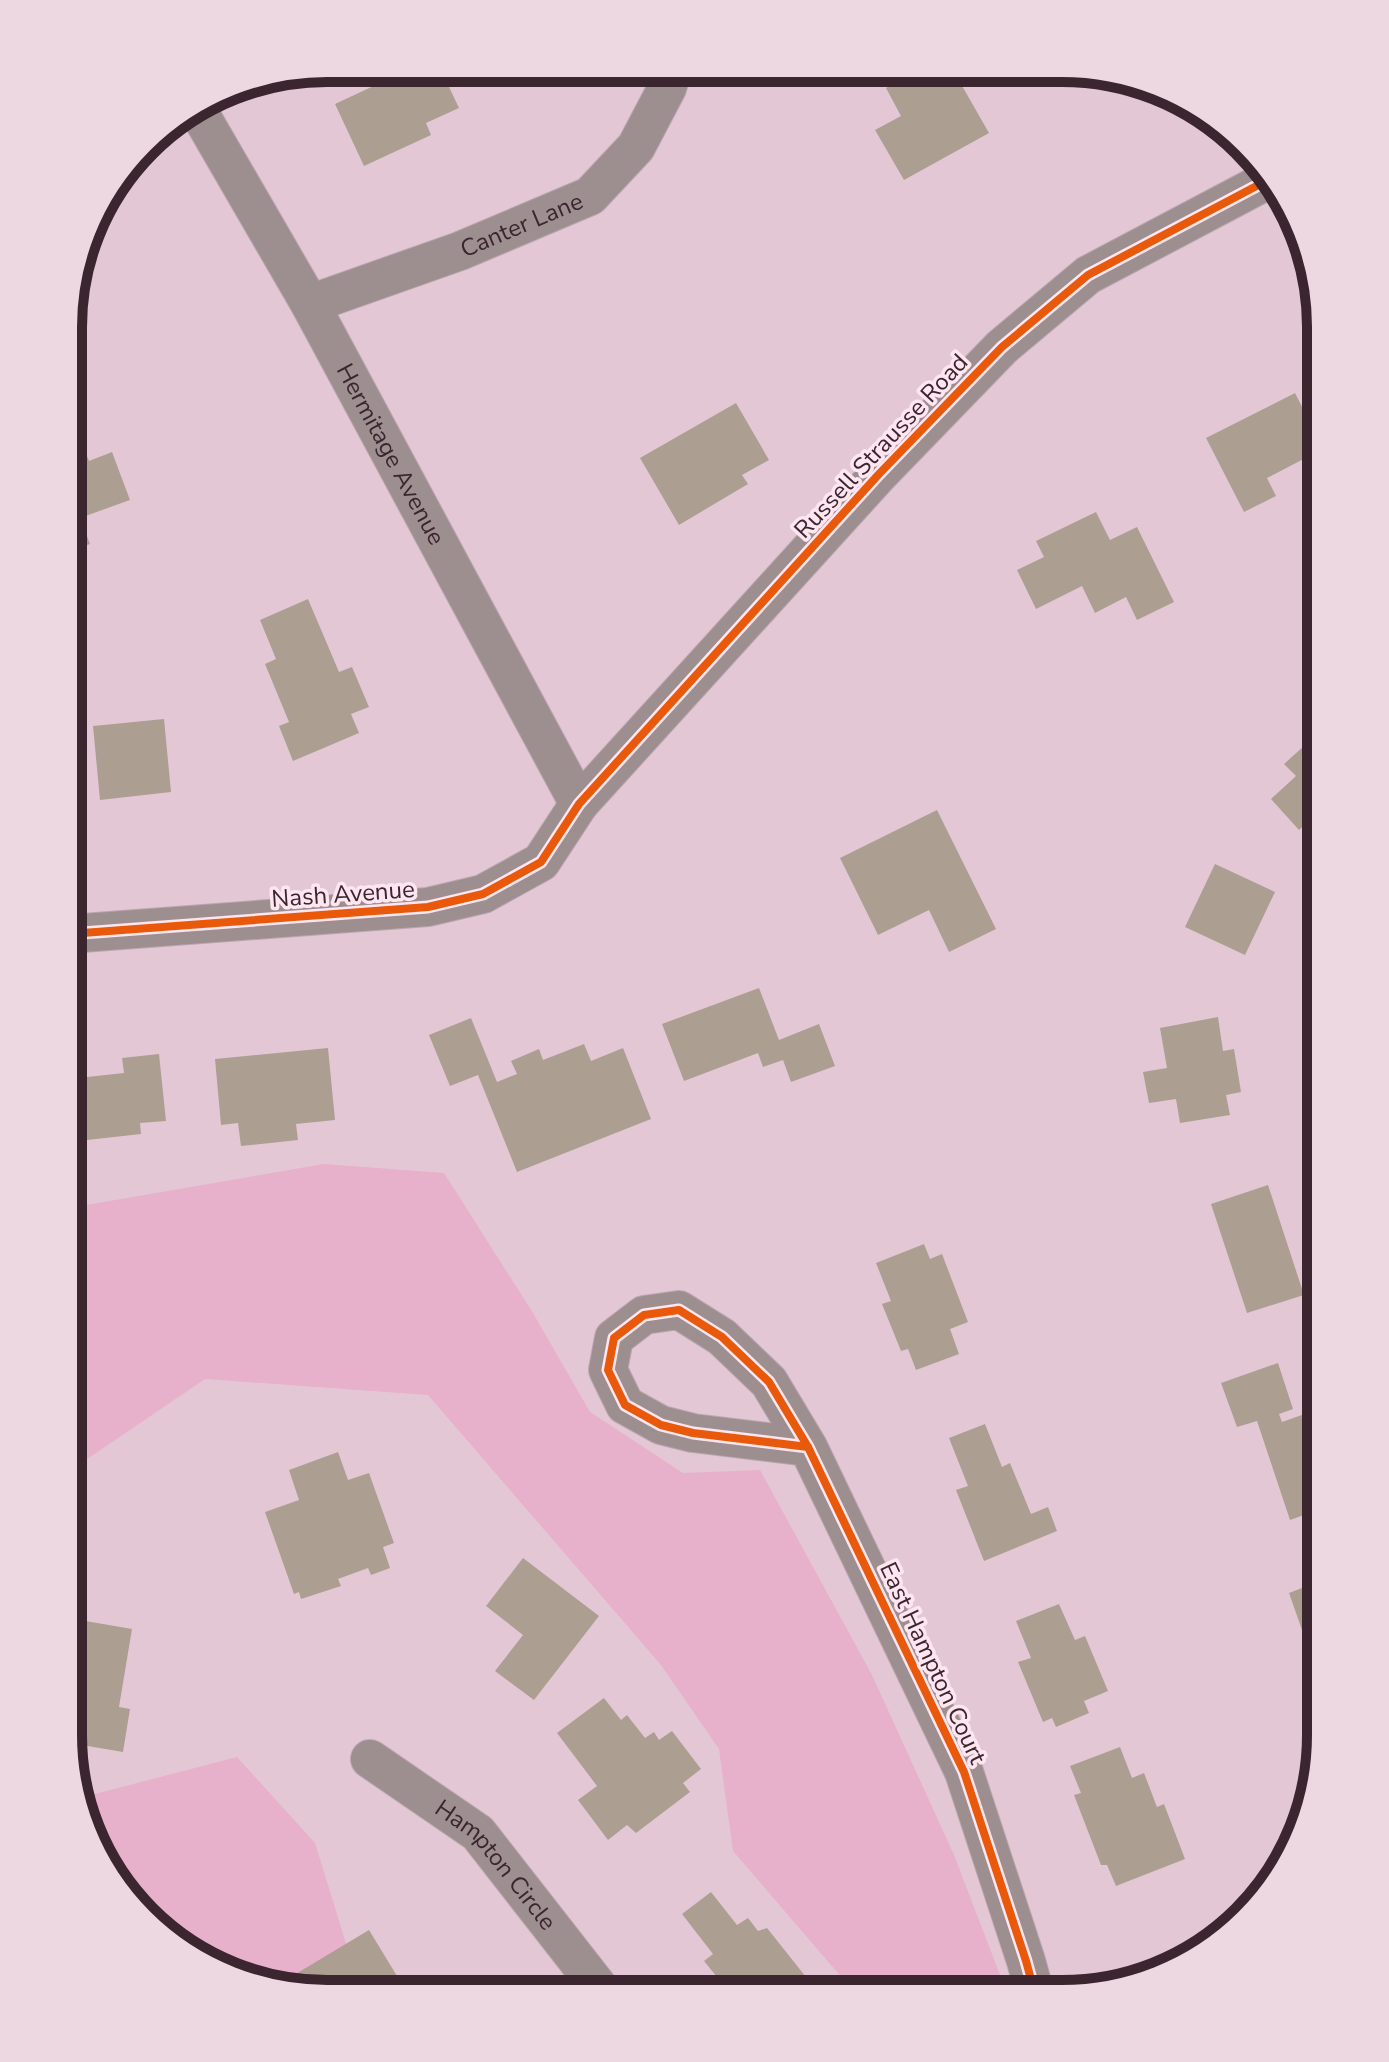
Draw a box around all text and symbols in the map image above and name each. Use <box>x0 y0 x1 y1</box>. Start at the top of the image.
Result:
street label: Canter Lane <box>455 185 588 265</box>
street label: Russell Strausse Road <box>787 347 975 545</box>
street label: Hermitage Avenue <box>329 358 453 551</box>
street label: Nash Avenue <box>270 873 416 915</box>
street label: East Hampton Court <box>872 1557 994 1770</box>
street label: Hampton Circle <box>429 1792 564 1937</box>

